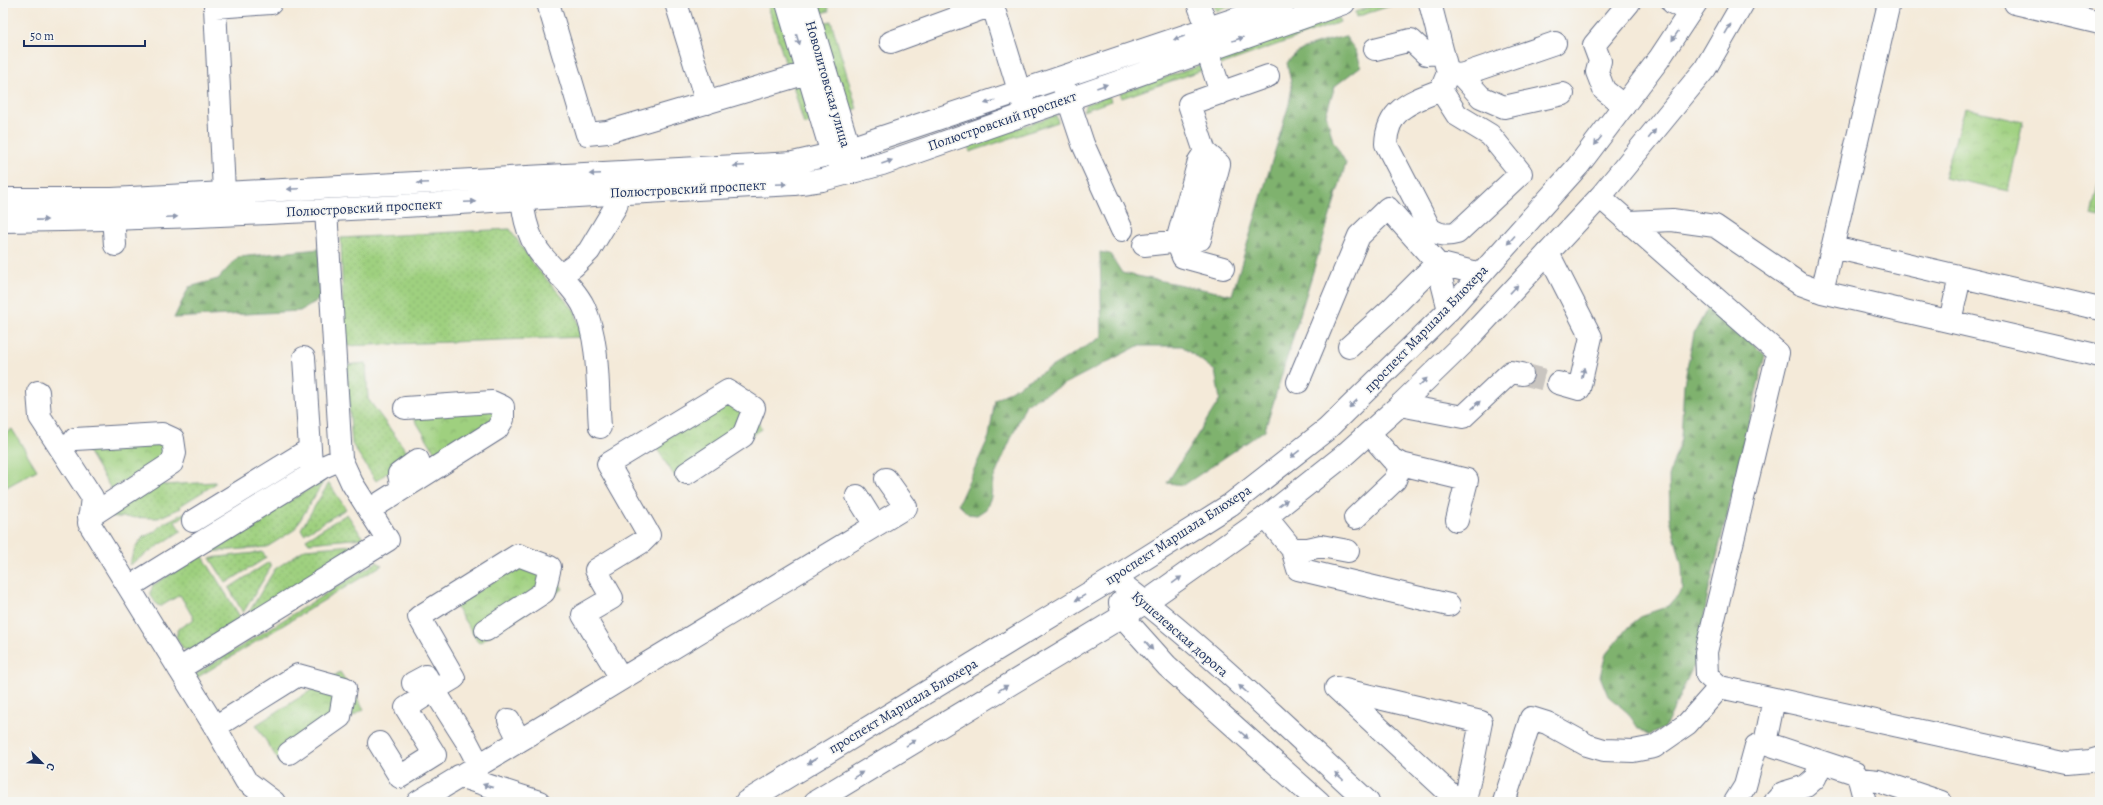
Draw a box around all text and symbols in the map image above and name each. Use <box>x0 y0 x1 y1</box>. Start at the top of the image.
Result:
street label: Новолитовская улица <box>801 18 855 150</box>
scale bar <box>24 22 145 48</box>
one-way arrow <box>1724 23 1731 35</box>
text: 50 m <box>30 28 54 44</box>
one-way arrow <box>1671 31 1679 41</box>
one-way arrow <box>795 35 801 47</box>
one-way arrow <box>1173 35 1185 41</box>
one-way arrow <box>1232 36 1244 42</box>
one-way arrow <box>1096 83 1108 89</box>
street label: Полюстровский проспект <box>925 87 1079 155</box>
one-way arrow <box>983 99 995 105</box>
one-way arrow <box>1647 129 1656 140</box>
one-way arrow <box>1593 135 1602 146</box>
one-way arrow <box>881 159 893 165</box>
one-way arrow <box>732 163 745 169</box>
one-way arrow <box>589 170 601 177</box>
street label: Полюстровский проспект <box>610 175 766 203</box>
one-way arrow <box>417 179 429 186</box>
one-way arrow <box>775 181 787 188</box>
one-way arrow <box>287 186 299 193</box>
street label: Полюстровский проспект <box>286 194 442 222</box>
one-way arrow <box>464 199 476 206</box>
one-way arrow <box>166 214 179 220</box>
one-way arrow <box>36 217 49 223</box>
one-way arrow <box>1507 235 1516 245</box>
street label: проспект Маршала Блюхера <box>1360 261 1493 397</box>
one-way arrow <box>1510 284 1519 294</box>
one-way arrow <box>1580 366 1586 378</box>
one-way arrow <box>1418 377 1428 387</box>
one-way arrow <box>1348 399 1358 409</box>
one-way arrow <box>1471 401 1480 410</box>
one-way arrow <box>1289 450 1300 458</box>
street label: проспект Маршала Блюхера <box>1101 480 1255 589</box>
one-way arrow <box>1277 499 1288 508</box>
one-way arrow <box>1172 576 1183 584</box>
street label: Кушелевская дорога <box>1128 587 1233 682</box>
one-way arrow <box>1074 595 1086 602</box>
one-way arrow <box>1144 641 1154 651</box>
street label: проспект Маршала Блюхера <box>825 654 982 758</box>
one-way arrow <box>997 684 1009 691</box>
one-way arrow <box>1238 684 1248 693</box>
one-way arrow <box>1239 730 1249 739</box>
one-way arrow <box>905 739 917 746</box>
north arrow <box>22 743 62 783</box>
one-way arrow <box>806 758 818 765</box>
text: С <box>42 761 59 773</box>
one-way arrow <box>853 771 863 779</box>
one-way arrow <box>1334 771 1344 781</box>
one-way arrow <box>482 783 494 789</box>

